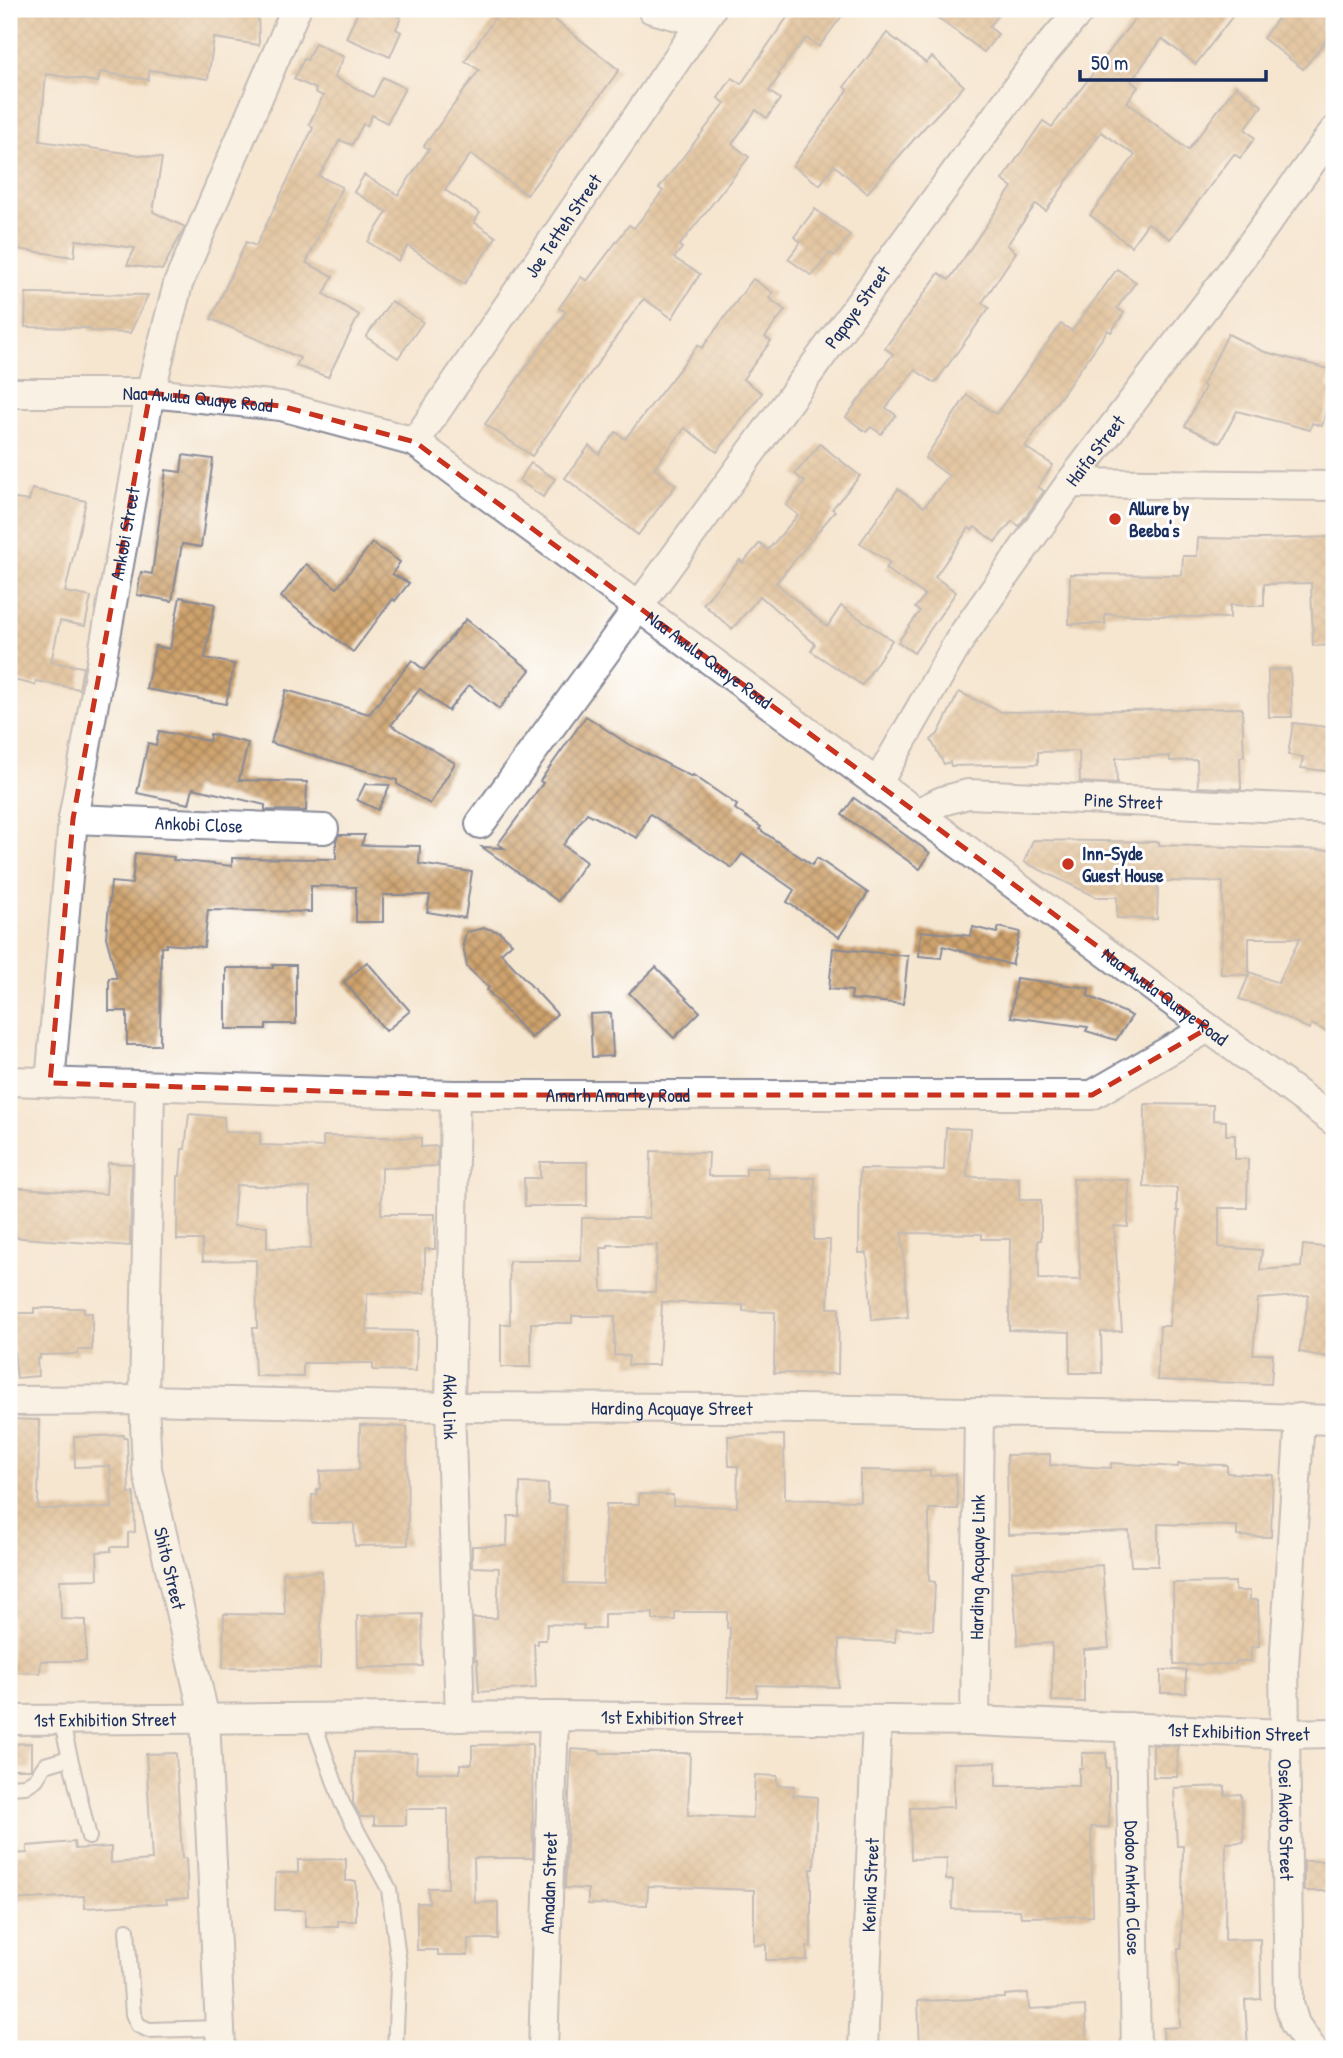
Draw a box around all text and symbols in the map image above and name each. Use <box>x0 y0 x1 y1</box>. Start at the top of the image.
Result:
scale bar <box>1080 38 1266 82</box>
text: 50 m <box>1091 48 1128 77</box>
street label: Joe Tetteh Street <box>518 168 608 283</box>
street label: Papaye Street <box>818 260 896 354</box>
street label: Naa Awula Quaye Road <box>123 380 275 418</box>
street label: Haifa Street <box>1059 409 1131 491</box>
street label: Ankobi Street <box>103 485 146 582</box>
place label: Allure by Beeba's <box>1129 495 1189 543</box>
marker: Allure by Beeba's <box>1107 511 1123 527</box>
street label: Naa Awula Quaye Road <box>641 604 778 715</box>
street label: Pine Street <box>1084 786 1163 815</box>
street label: Ankobi Close <box>154 809 244 839</box>
place label: Inn-Syde Guest House <box>1082 840 1164 888</box>
marker: Inn-Syde Guest House <box>1060 856 1076 872</box>
street label: Naa Awula Quaye Road <box>1097 941 1234 1052</box>
street label: Amarh Amartey Road <box>546 1082 690 1108</box>
street label: Akko Link <box>437 1374 464 1440</box>
street label: Harding Acquaye Street <box>591 1395 753 1421</box>
street label: Harding Acquaye Link <box>963 1494 991 1640</box>
street label: Shito Street <box>148 1524 192 1612</box>
street label: 1st Exhibition Street <box>601 1704 744 1731</box>
street label: 1st Exhibition Street <box>34 1706 177 1733</box>
street label: 1st Exhibition Street <box>1167 1716 1310 1747</box>
street label: Osei Akoto Street <box>1272 1758 1300 1881</box>
street label: Dodoo Ankrah Close <box>1119 1820 1147 1956</box>
street label: Amadan Street <box>534 1831 563 1934</box>
street label: Kenika Street <box>855 1837 885 1933</box>

